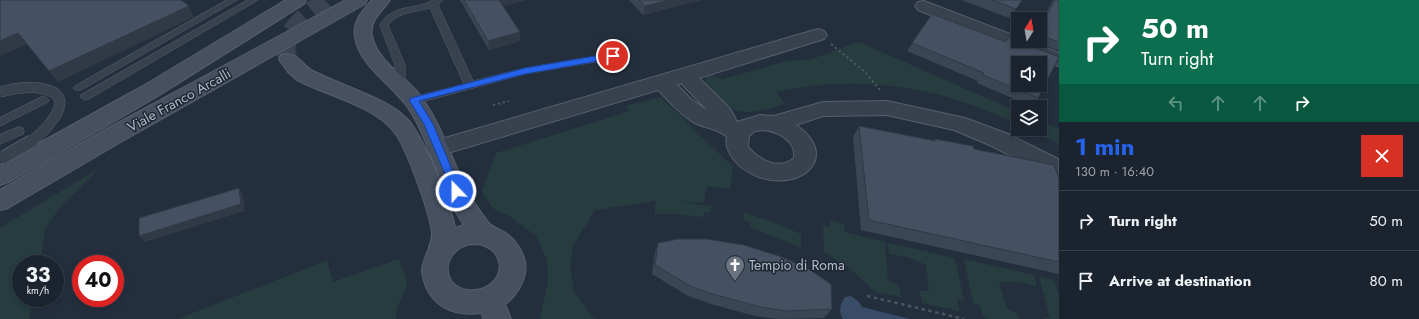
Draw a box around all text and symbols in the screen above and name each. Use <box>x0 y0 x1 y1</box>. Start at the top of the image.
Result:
text: 50 m <box>1141 8 1209 49</box>
north arrow <box>1011 12 1047 48</box>
map controls <box>1011 12 1047 136</box>
icon: right <box>1075 16 1127 68</box>
pin <box>596 39 630 73</box>
icon: arrive <box>602 45 624 67</box>
text: Turn right <box>1141 46 1213 72</box>
button: sound <box>1011 56 1047 92</box>
street label: Viale Franco Arcalli <box>124 63 234 137</box>
icon: left <box>1165 92 1187 114</box>
icon: ahead <box>1207 92 1229 114</box>
icon: ahead <box>1249 92 1271 114</box>
icon: right <box>1291 92 1313 114</box>
button: layers <box>1011 100 1047 136</box>
text: 1 min <box>1075 129 1135 164</box>
button: close <box>1361 135 1403 177</box>
text: 130 m · 16:40 <box>1075 162 1154 181</box>
position arrow <box>435 170 477 212</box>
icon: right <box>1075 210 1097 232</box>
text: Turn right <box>1109 210 1177 232</box>
text: 50 m <box>1369 210 1403 232</box>
church icon: Tempio di Roma <box>724 254 746 282</box>
speed limit sign: 40 <box>72 255 124 307</box>
place label: Tempio di Roma <box>749 255 845 275</box>
text: 33 <box>26 261 50 290</box>
icon: arrive <box>1075 270 1097 292</box>
text: Arrive at destination <box>1109 270 1251 292</box>
text: 80 m <box>1370 270 1403 292</box>
text: km/h <box>27 283 49 298</box>

